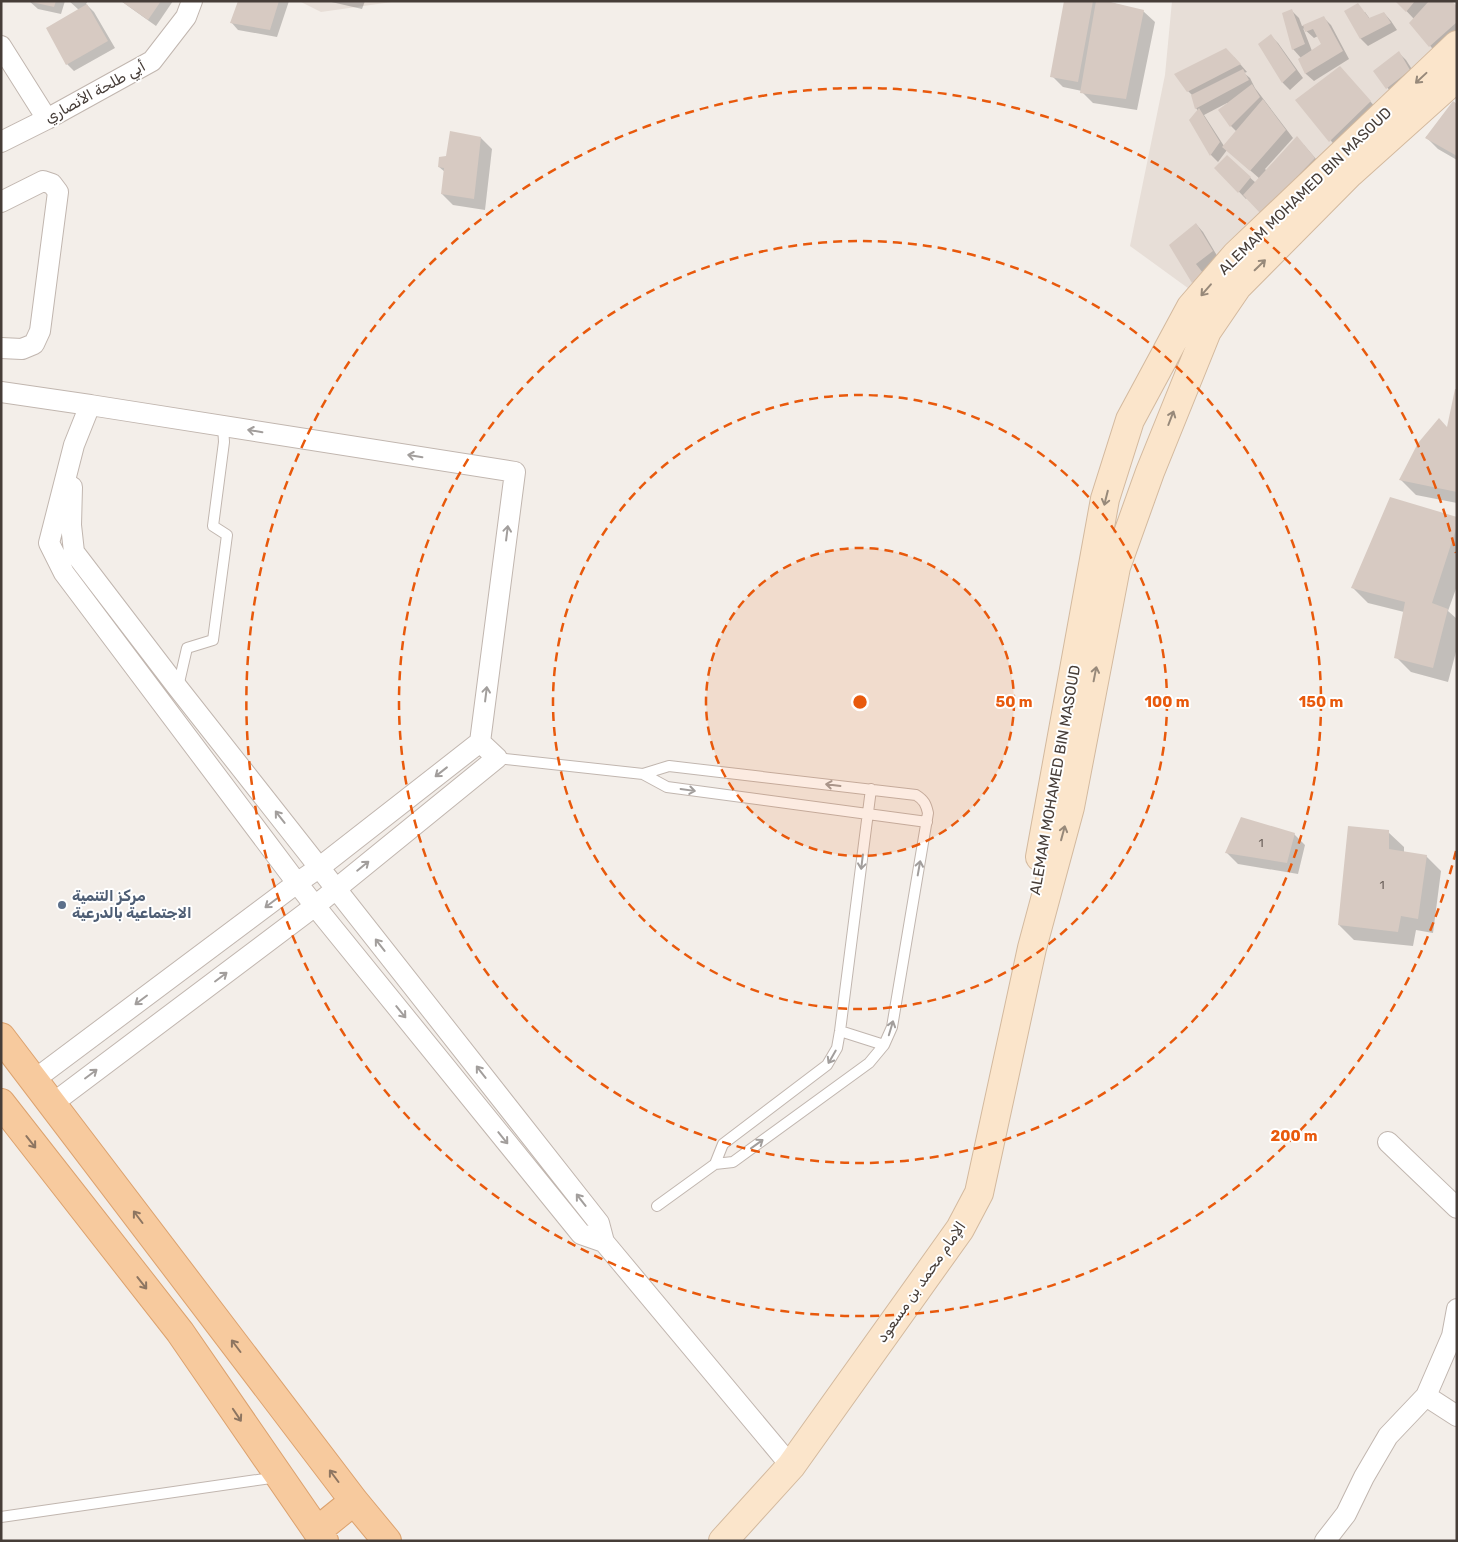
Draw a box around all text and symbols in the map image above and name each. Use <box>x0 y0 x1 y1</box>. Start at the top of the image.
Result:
street label: أبي طلحة الأنصاري <box>42 57 150 130</box>
one-way arrow <box>1415 72 1428 84</box>
street label: ALEMAM MOHAMED BIN MASOUD <box>1215 103 1395 279</box>
one-way arrow <box>1254 258 1266 271</box>
one-way arrow <box>1200 283 1211 296</box>
one-way arrow <box>1167 411 1176 426</box>
one-way arrow <box>247 426 263 436</box>
one-way arrow <box>408 451 424 461</box>
one-way arrow <box>1101 490 1110 506</box>
one-way arrow <box>502 525 512 541</box>
street label: ALEMAM MOHAMED BIN MASOUD <box>1026 664 1084 896</box>
one-way arrow <box>1091 667 1101 683</box>
one-way arrow <box>481 686 491 702</box>
centre of rings <box>851 693 869 711</box>
text: 50 m <box>996 693 1032 711</box>
text: 100 m <box>1145 693 1189 711</box>
text: 150 m <box>1299 693 1343 711</box>
one-way arrow <box>435 767 448 778</box>
one-way arrow <box>825 780 841 790</box>
one-way arrow <box>680 785 696 795</box>
one-way arrow <box>275 811 286 824</box>
one-way arrow <box>1059 826 1068 842</box>
house number: 1 <box>1258 836 1264 850</box>
one-way arrow <box>857 854 867 870</box>
one-way arrow <box>915 860 925 876</box>
one-way arrow <box>356 861 369 872</box>
house number: 1 <box>1379 878 1385 892</box>
place label: مركز التنمية الاجتماعية بالدرعية <box>72 887 192 922</box>
one-way arrow <box>264 898 278 908</box>
marker: مركز التنمية الاجتماعية بالدرعية <box>56 899 68 911</box>
one-way arrow <box>375 938 385 952</box>
one-way arrow <box>214 972 228 982</box>
one-way arrow <box>135 995 148 1006</box>
one-way arrow <box>395 1005 406 1018</box>
one-way arrow <box>886 1020 896 1036</box>
one-way arrow <box>826 1049 836 1063</box>
one-way arrow <box>475 1066 486 1079</box>
one-way arrow <box>84 1069 97 1080</box>
text: 200 m <box>1270 1127 1318 1145</box>
one-way arrow <box>498 1131 509 1144</box>
one-way arrow <box>26 1135 37 1148</box>
one-way arrow <box>750 1139 764 1149</box>
one-way arrow <box>576 1194 587 1207</box>
one-way arrow <box>133 1210 143 1224</box>
street label: الإمام محمد بن مسعود <box>872 1218 970 1347</box>
one-way arrow <box>137 1276 148 1289</box>
one-way arrow <box>231 1340 242 1353</box>
one-way arrow <box>232 1408 242 1422</box>
one-way arrow <box>329 1470 340 1483</box>

